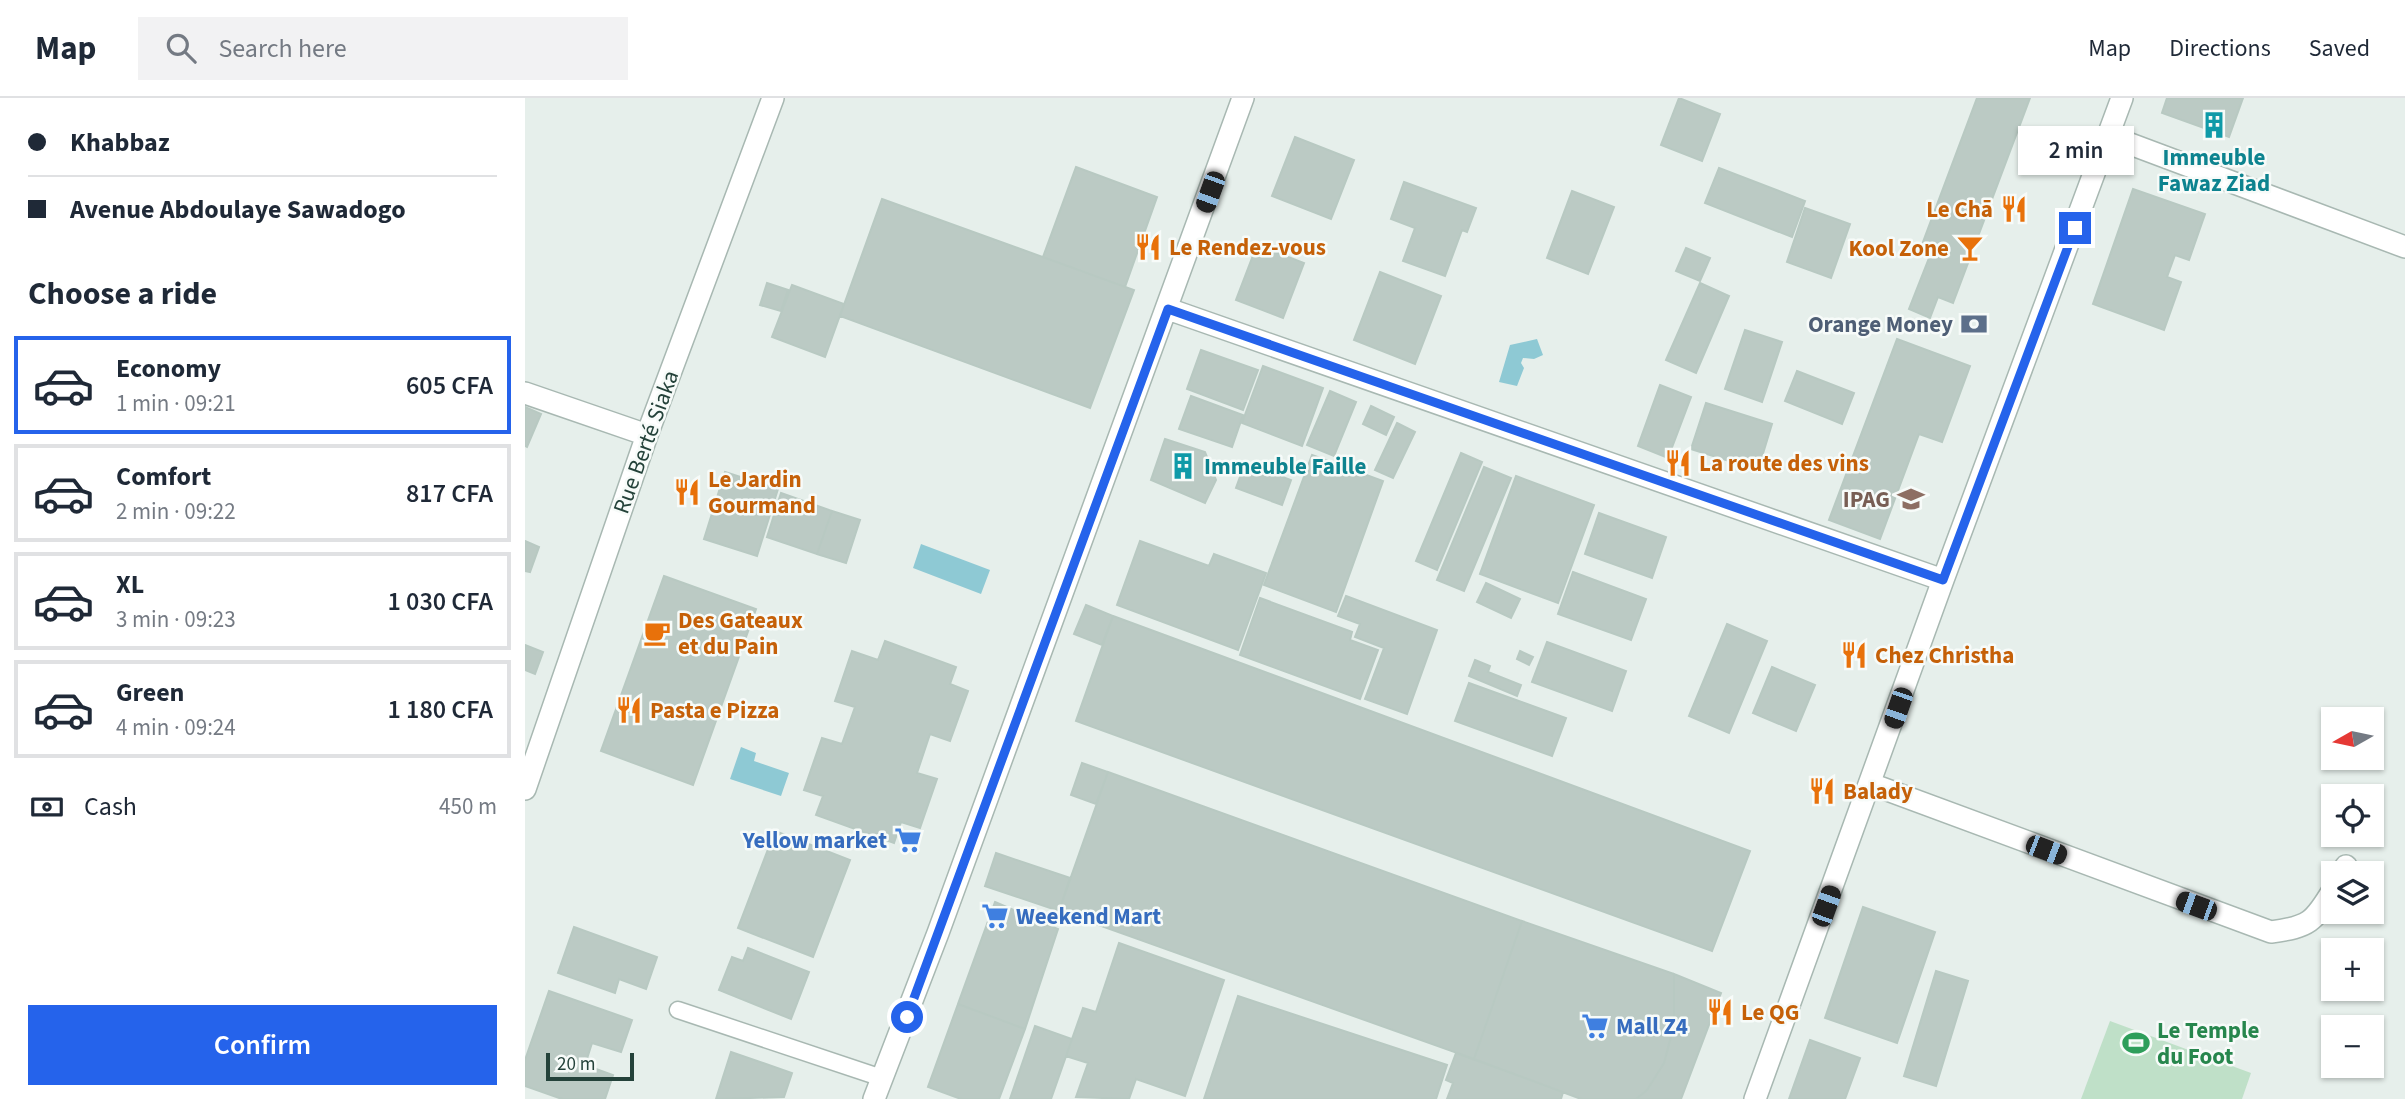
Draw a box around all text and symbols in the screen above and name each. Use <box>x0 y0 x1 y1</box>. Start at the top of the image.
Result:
search box <box>138 17 628 80</box>
text: Map <box>35 25 96 72</box>
icon: search <box>162 29 200 67</box>
text: Search here <box>218 30 347 67</box>
text: Map <box>2088 31 2131 66</box>
text: Directions <box>2169 31 2271 66</box>
text: Saved <box>2309 31 2370 66</box>
building icon: Immeuble Fawaz Ziad <box>2199 110 2229 140</box>
text: Khabbaz <box>70 124 170 161</box>
callout: 2 min <box>2017 127 2133 176</box>
text: 2 min <box>2049 134 2103 167</box>
place label: Immeuble Fawaz Ziad <box>2158 141 2270 200</box>
car <box>1193 169 1228 215</box>
text: Avenue Abdoulaye Sawadogo <box>70 191 406 228</box>
place label: Le Chā <box>1926 193 1993 226</box>
restaurant icon: Le Chā <box>1999 194 2029 224</box>
route end <box>2059 212 2091 244</box>
place label: Le Rendez-vous <box>1169 231 1326 264</box>
restaurant icon: Le Rendez-vous <box>1133 232 1163 262</box>
place label: Kool Zone <box>1849 232 1949 265</box>
bar icon: Kool Zone <box>1955 233 1985 263</box>
text: Choose a ride <box>28 271 217 317</box>
place label: Orange Money <box>1808 308 1953 341</box>
bank icon: Orange Money <box>1959 309 1989 339</box>
text: Economy <box>116 350 221 387</box>
icon: car <box>32 354 95 417</box>
street label: Rue Berté Siaka <box>605 366 687 518</box>
text: 605 CFA <box>406 367 493 404</box>
text: 1 min · 09:21 <box>116 387 236 420</box>
place label: La route des vins <box>1699 447 1869 480</box>
restaurant icon: La route des vins <box>1663 448 1693 478</box>
place label: Immeuble Faille <box>1204 450 1366 483</box>
building icon: Immeuble Faille <box>1168 451 1198 481</box>
text: Comfort <box>116 458 211 495</box>
icon: car <box>32 462 95 525</box>
place label: Le Jardin Gourmand <box>708 463 816 522</box>
text: 817 CFA <box>406 475 493 512</box>
restaurant icon: Le Jardin Gourmand <box>672 477 702 507</box>
place label: IPAG <box>1843 483 1890 516</box>
school or university icon: IPAG <box>1896 484 1926 514</box>
text: 2 min · 09:22 <box>116 495 236 528</box>
text: XL <box>116 566 144 603</box>
icon: car <box>32 570 95 633</box>
text: 1 030 CFA <box>388 583 493 620</box>
text: 3 min · 09:23 <box>116 603 236 636</box>
place label: Des Gateaux et du Pain <box>678 604 803 663</box>
cafe icon: Des Gateaux et du Pain <box>642 618 672 648</box>
place label: Chez Christha <box>1875 639 2014 672</box>
restaurant icon: Chez Christha <box>1839 640 1869 670</box>
text: Green <box>116 674 184 711</box>
icon: car <box>32 678 95 741</box>
car <box>1882 685 1915 731</box>
text: 1 180 CFA <box>388 691 493 728</box>
place label: Pasta e Pizza <box>650 694 779 727</box>
restaurant icon: Pasta e Pizza <box>614 695 644 725</box>
north arrow <box>2321 707 2383 770</box>
map controls <box>2321 707 2384 1078</box>
text: 4 min · 09:24 <box>116 711 236 744</box>
place label: Balady <box>1843 775 1913 808</box>
restaurant icon: Balady <box>1807 776 1837 806</box>
button: locate <box>2321 784 2384 847</box>
icon: cash <box>28 788 66 826</box>
text: Cash <box>84 788 137 825</box>
text: 450 m <box>439 790 497 823</box>
place label: Yellow market <box>742 824 887 857</box>
supermarket icon: Yellow market <box>893 825 923 855</box>
car <box>2023 833 2070 867</box>
button: layers <box>2321 861 2384 924</box>
car <box>1809 883 1844 929</box>
car <box>2173 889 2220 923</box>
place label: Weekend Mart <box>1016 900 1161 933</box>
supermarket icon: Weekend Mart <box>980 901 1010 931</box>
button: + <box>2321 938 2384 1001</box>
place label: Le QG <box>1741 996 1800 1029</box>
restaurant icon: Le QG <box>1705 997 1735 1027</box>
route start <box>891 1001 923 1033</box>
button: Confirm <box>28 1005 497 1085</box>
place label: Mall Z4 <box>1616 1010 1688 1043</box>
supermarket icon: Mall Z4 <box>1580 1011 1610 1041</box>
place label: Le Temple du Foot <box>2157 1014 2260 1073</box>
button: − <box>2321 1015 2384 1078</box>
sports icon: Le Temple du Foot <box>2121 1028 2151 1058</box>
scale bar <box>546 1050 633 1082</box>
text: 20 m <box>557 1051 595 1078</box>

